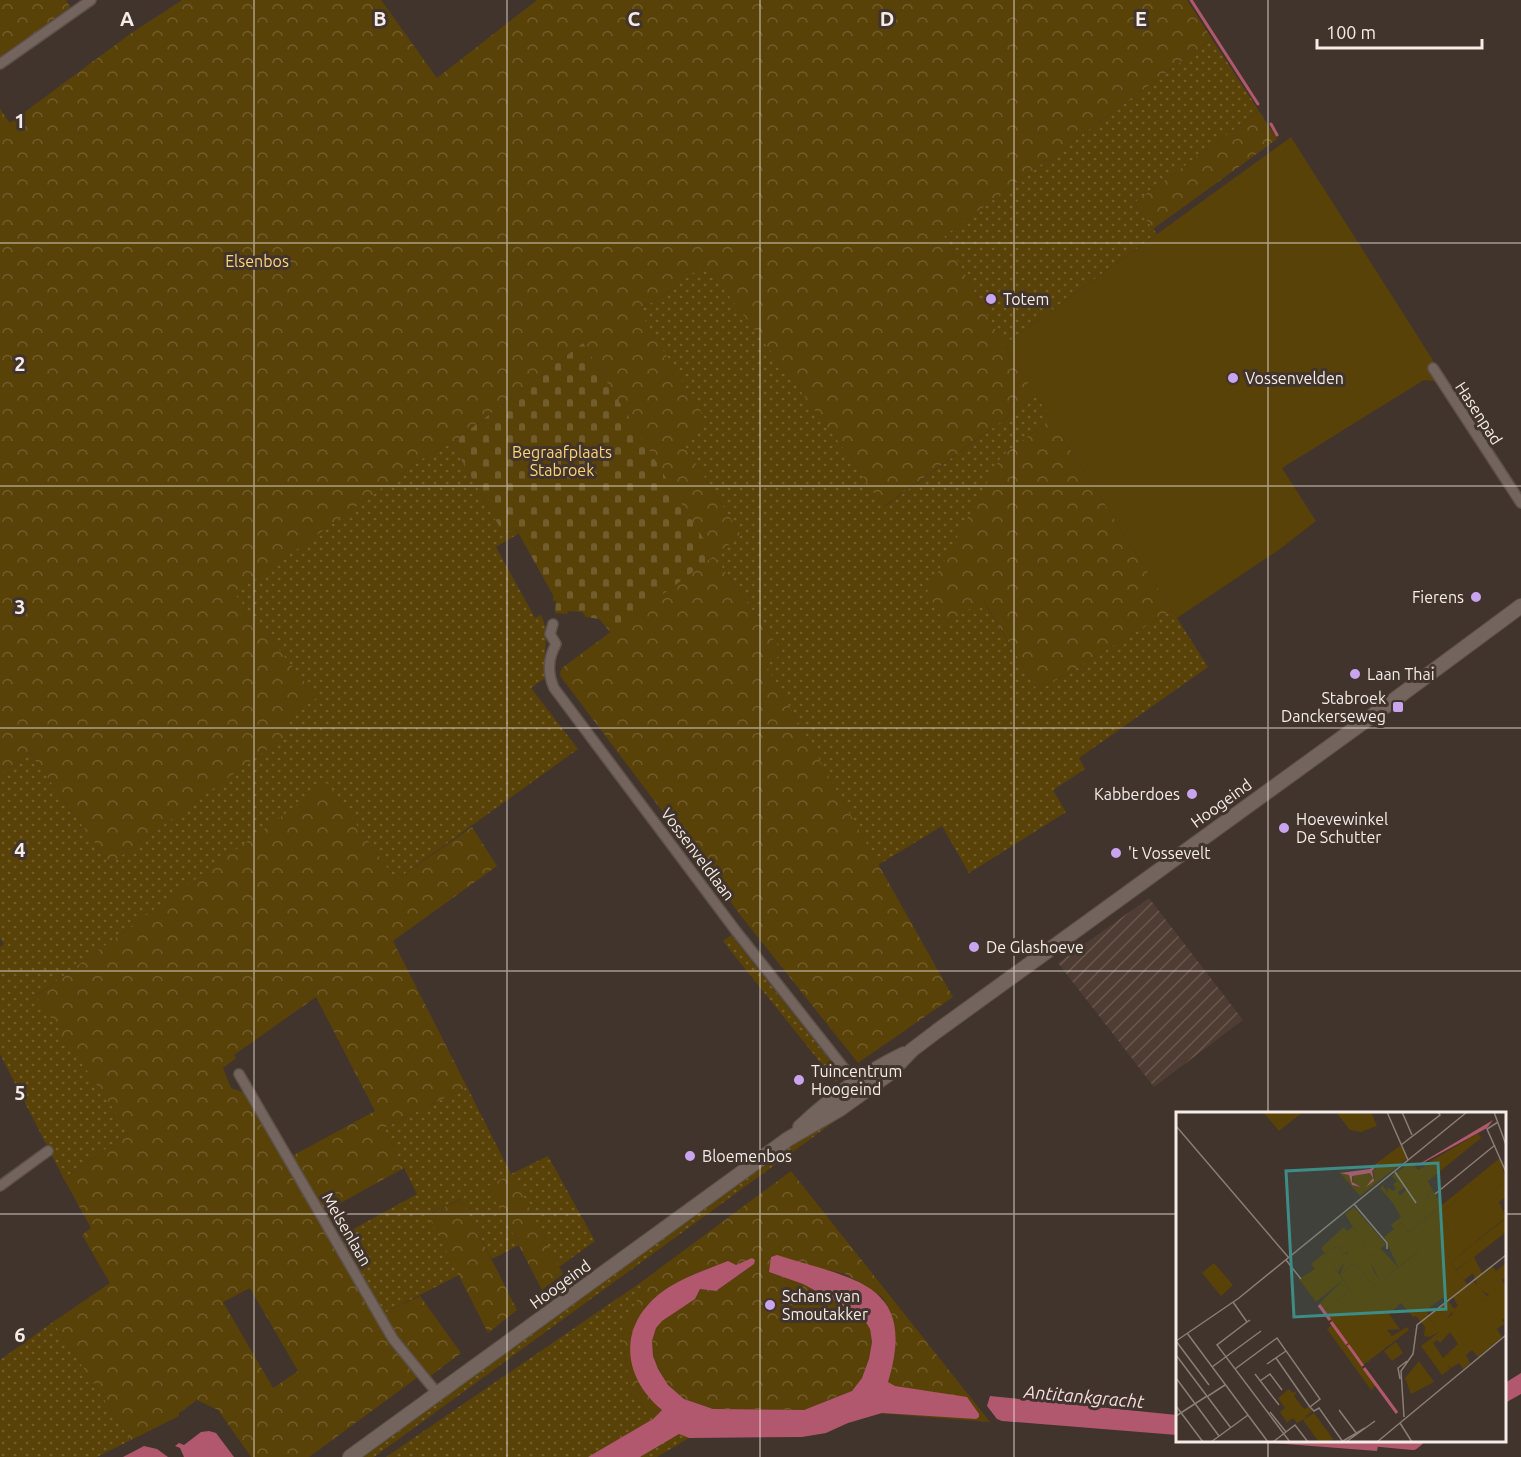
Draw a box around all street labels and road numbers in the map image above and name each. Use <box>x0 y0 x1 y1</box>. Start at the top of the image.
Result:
street label: Hasenpad <box>1452 378 1506 448</box>
street label: Hoogeind <box>1187 775 1255 831</box>
street label: Vossenveldlaan <box>657 804 739 904</box>
street label: Melsenlaan <box>319 1189 375 1269</box>
street label: Hoogeind <box>526 1256 594 1312</box>

